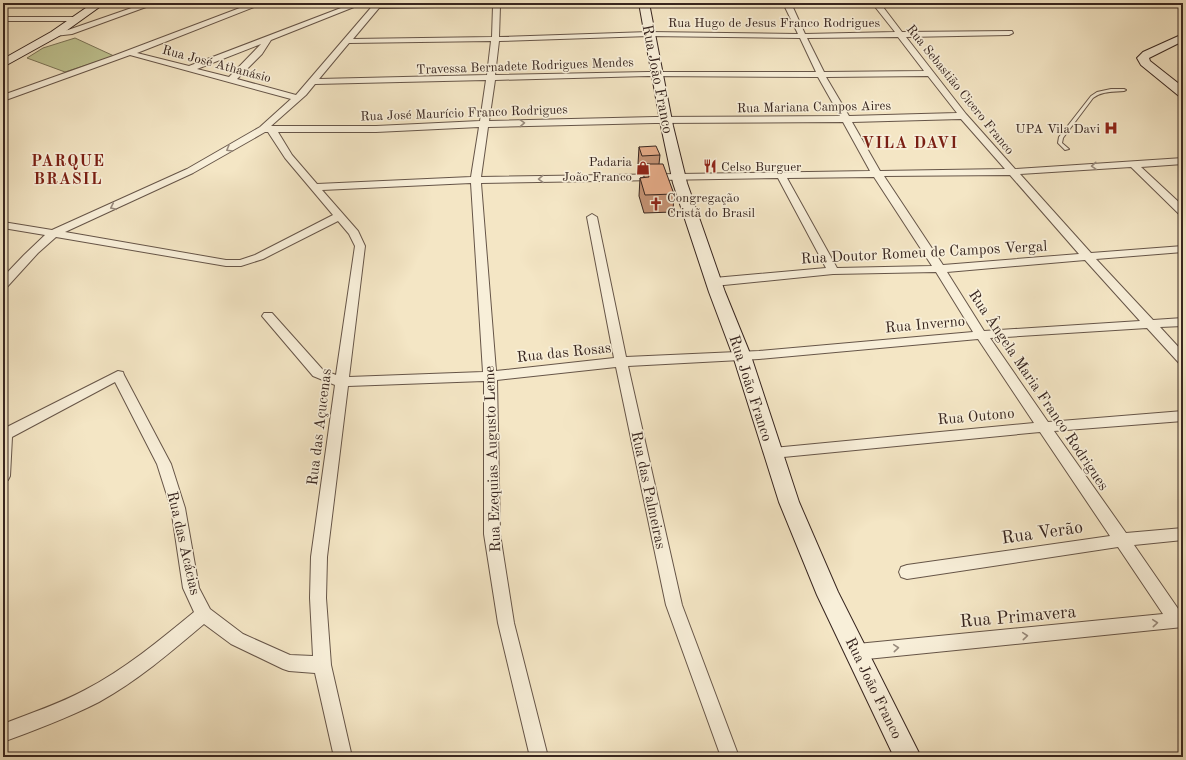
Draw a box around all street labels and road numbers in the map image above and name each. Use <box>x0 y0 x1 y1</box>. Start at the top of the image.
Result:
street label: Rua Hugo de Jesus Franco Rodrigues <box>668 17 880 30</box>
street label: Rua Sebastião Cicero Franco <box>904 23 1016 157</box>
street label: Rua João Franco <box>639 24 674 135</box>
street label: Rua José Athanásio <box>161 44 272 85</box>
street label: Travessa Bernadete Rodrigues Mendes <box>416 56 634 77</box>
street label: Rua Mariana Campos Aires <box>737 100 892 115</box>
street label: Rua José Maurício Franco Rodrigues <box>360 103 568 124</box>
street label: Rua Doutor Romeu de Campos Vergal <box>800 240 1048 267</box>
street label: Rua Ângela Maria Franco Rodrigues <box>965 286 1113 494</box>
street label: Rua Inverno <box>885 315 966 336</box>
street label: Rua João Franco <box>725 333 774 443</box>
street label: Rua das Rosas <box>516 341 612 366</box>
street label: Rua Ezequias Augusto Leme <box>483 365 504 552</box>
street label: Rua das Açucenas <box>306 368 335 487</box>
street label: Rua Outono <box>937 407 1015 428</box>
street label: Rua das Palmeiras <box>628 430 667 551</box>
street label: Rua das Acácias <box>163 490 202 597</box>
street label: Rua Verão <box>1000 518 1084 548</box>
street label: Rua Primavera <box>959 603 1077 631</box>
street label: Rua João Franco <box>842 636 904 742</box>

